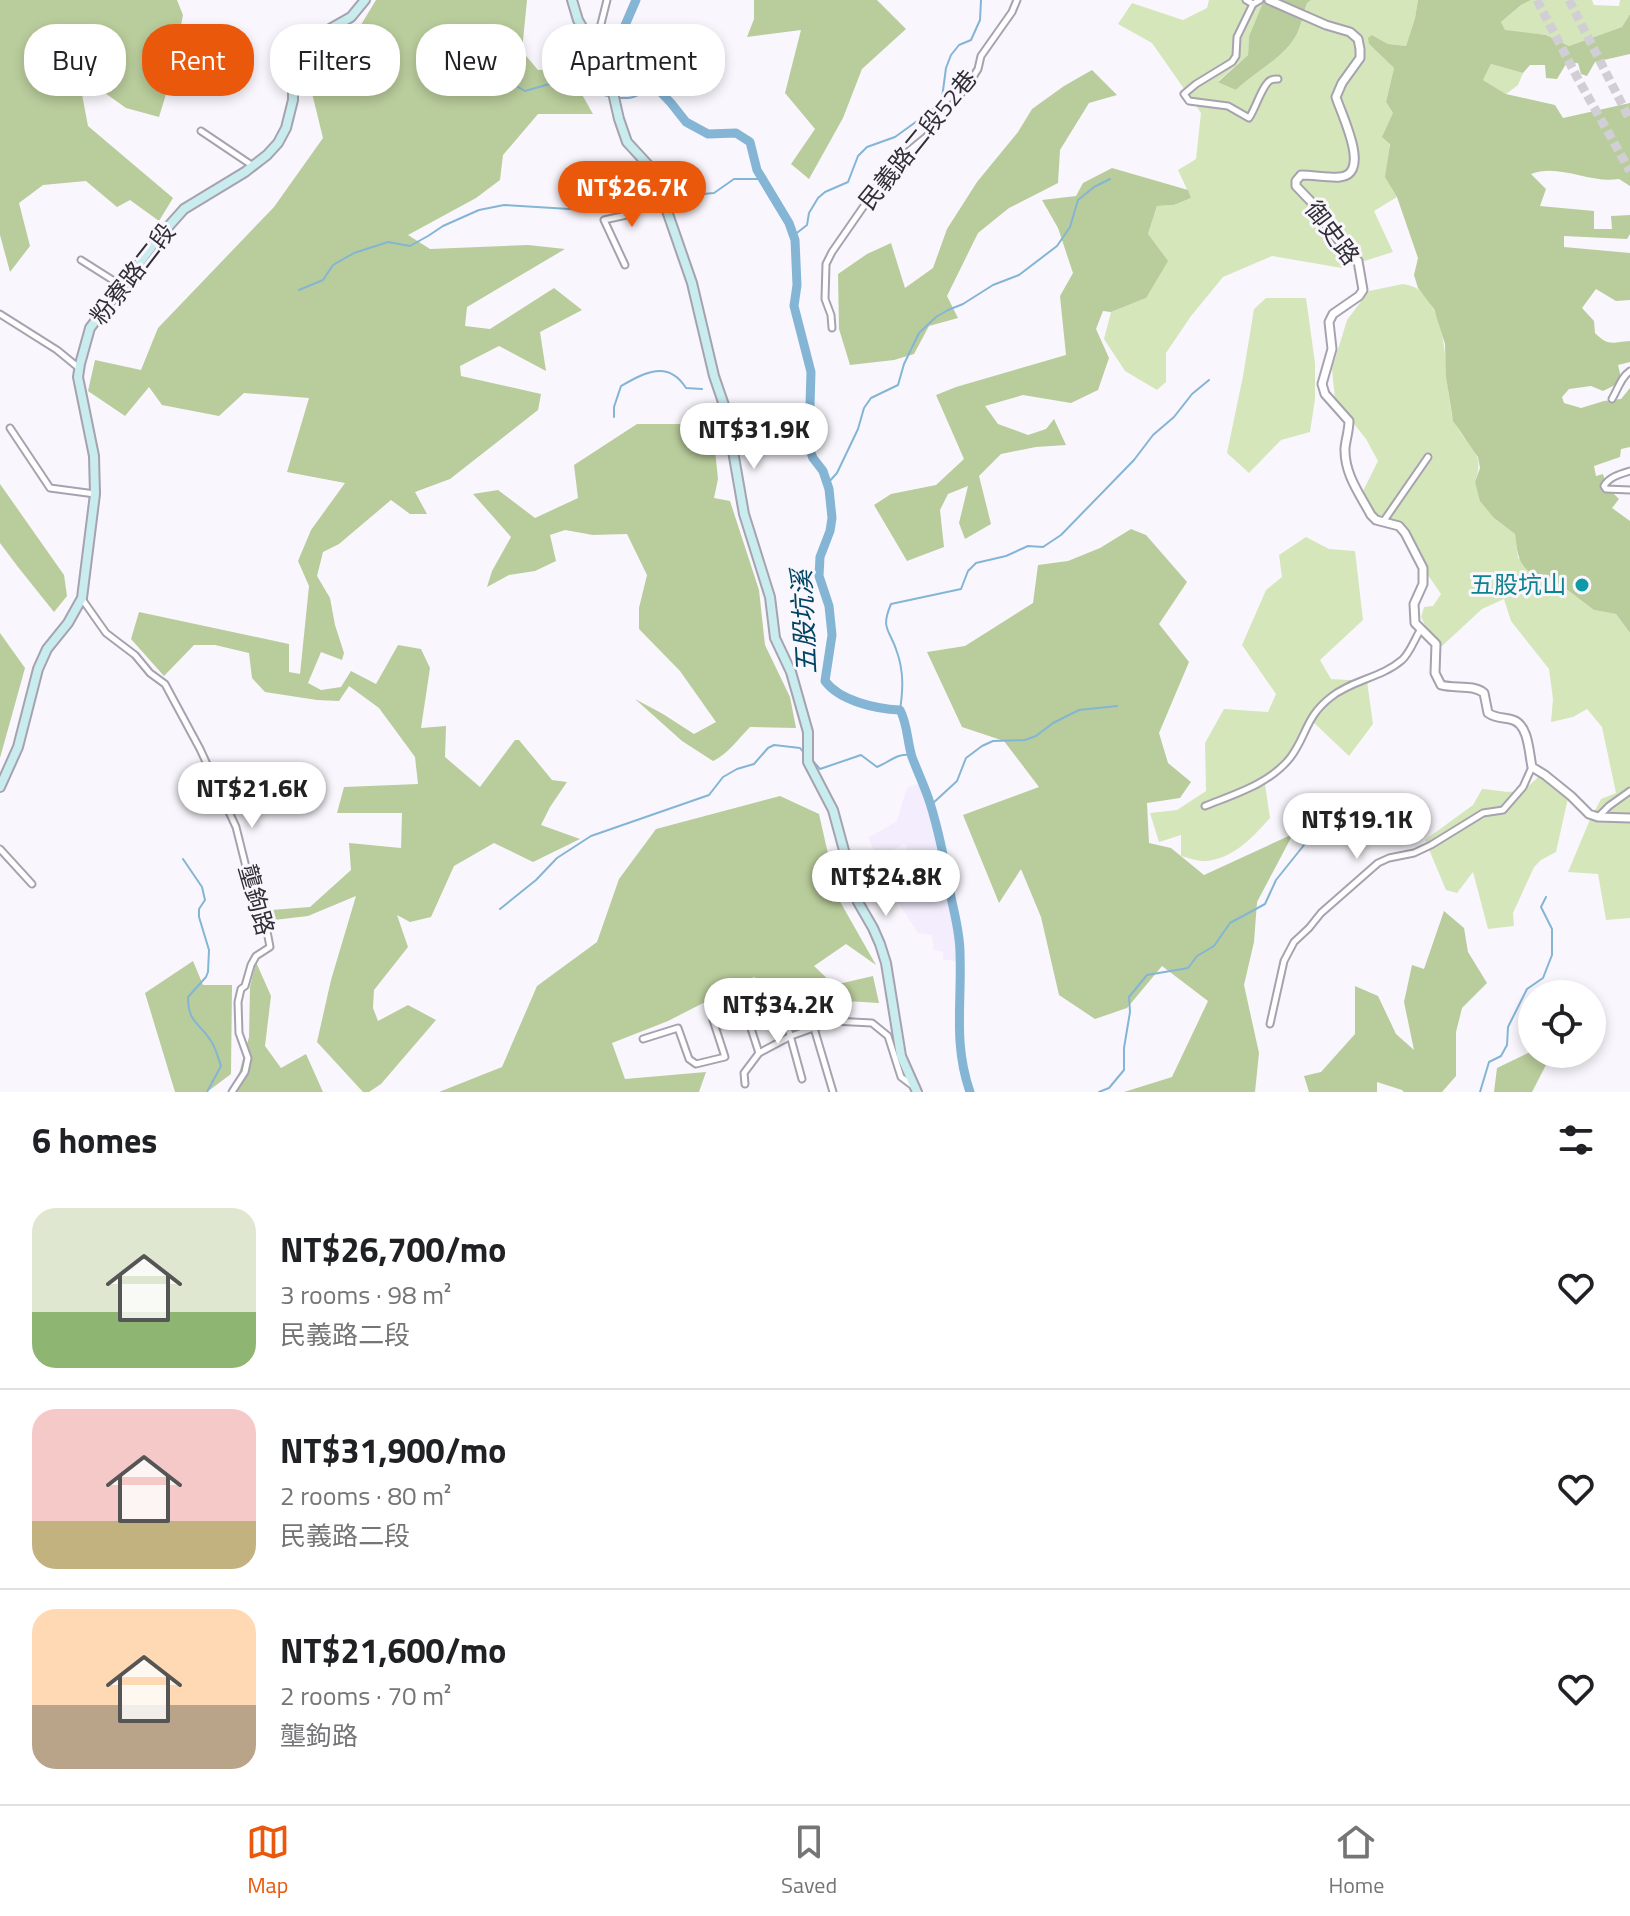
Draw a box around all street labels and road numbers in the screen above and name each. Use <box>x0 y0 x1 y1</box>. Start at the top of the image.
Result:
street label: 民義路二段52巷 <box>849 62 985 217</box>
street label: 御史路 <box>1297 193 1369 272</box>
street label: 粉寮路二段 <box>81 215 183 332</box>
street label: 壟鉤路 <box>230 860 284 939</box>

